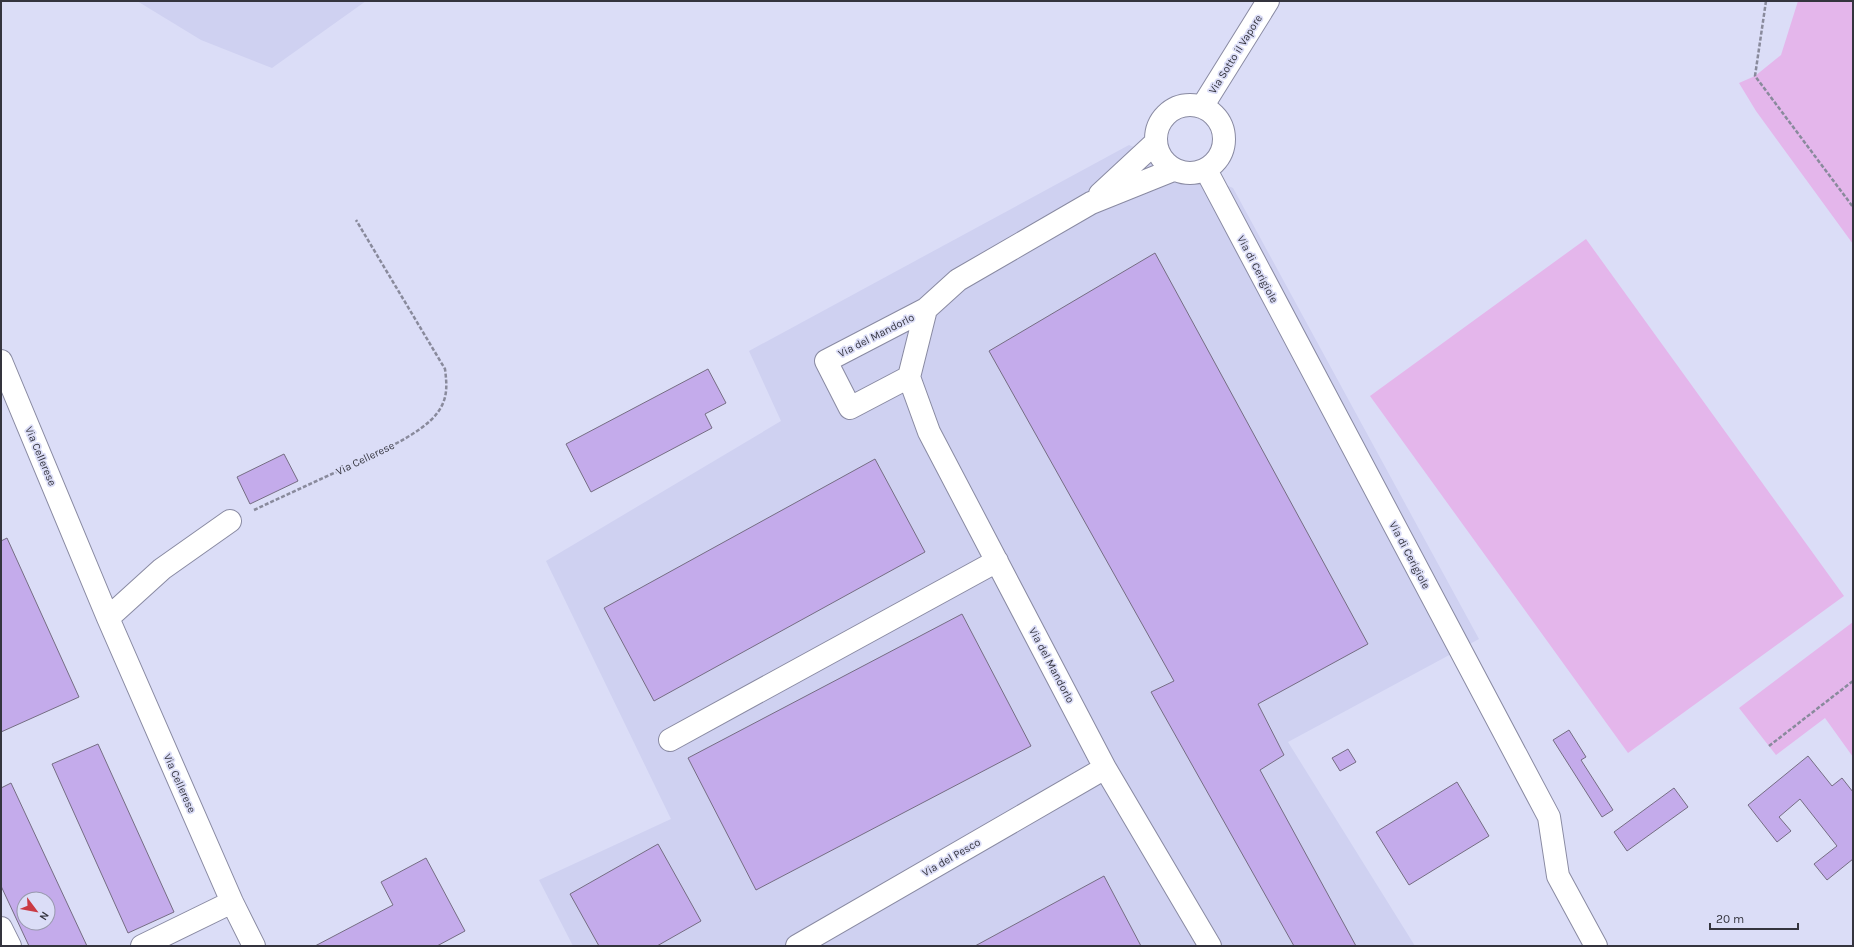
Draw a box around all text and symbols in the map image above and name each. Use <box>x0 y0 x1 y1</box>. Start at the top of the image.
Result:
street label: Via Sotto il Vapore <box>1206 12 1265 96</box>
street label: Via di Cerigiole <box>1234 233 1281 305</box>
street label: Via del Mandorlo <box>836 311 916 360</box>
street label: Via Cellerese <box>22 424 59 488</box>
street label: Via Cellerese <box>334 439 397 478</box>
street label: Via di Cerigiole <box>1386 519 1433 591</box>
street label: Via del Mandorlo <box>1026 625 1077 705</box>
street label: Via Cellerese <box>161 752 199 815</box>
street label: Via del Pesco <box>920 836 983 879</box>
north arrow <box>16 891 56 931</box>
scale bar <box>1710 905 1798 931</box>
text: N <box>36 909 52 923</box>
text: 20 m <box>1716 912 1744 926</box>

